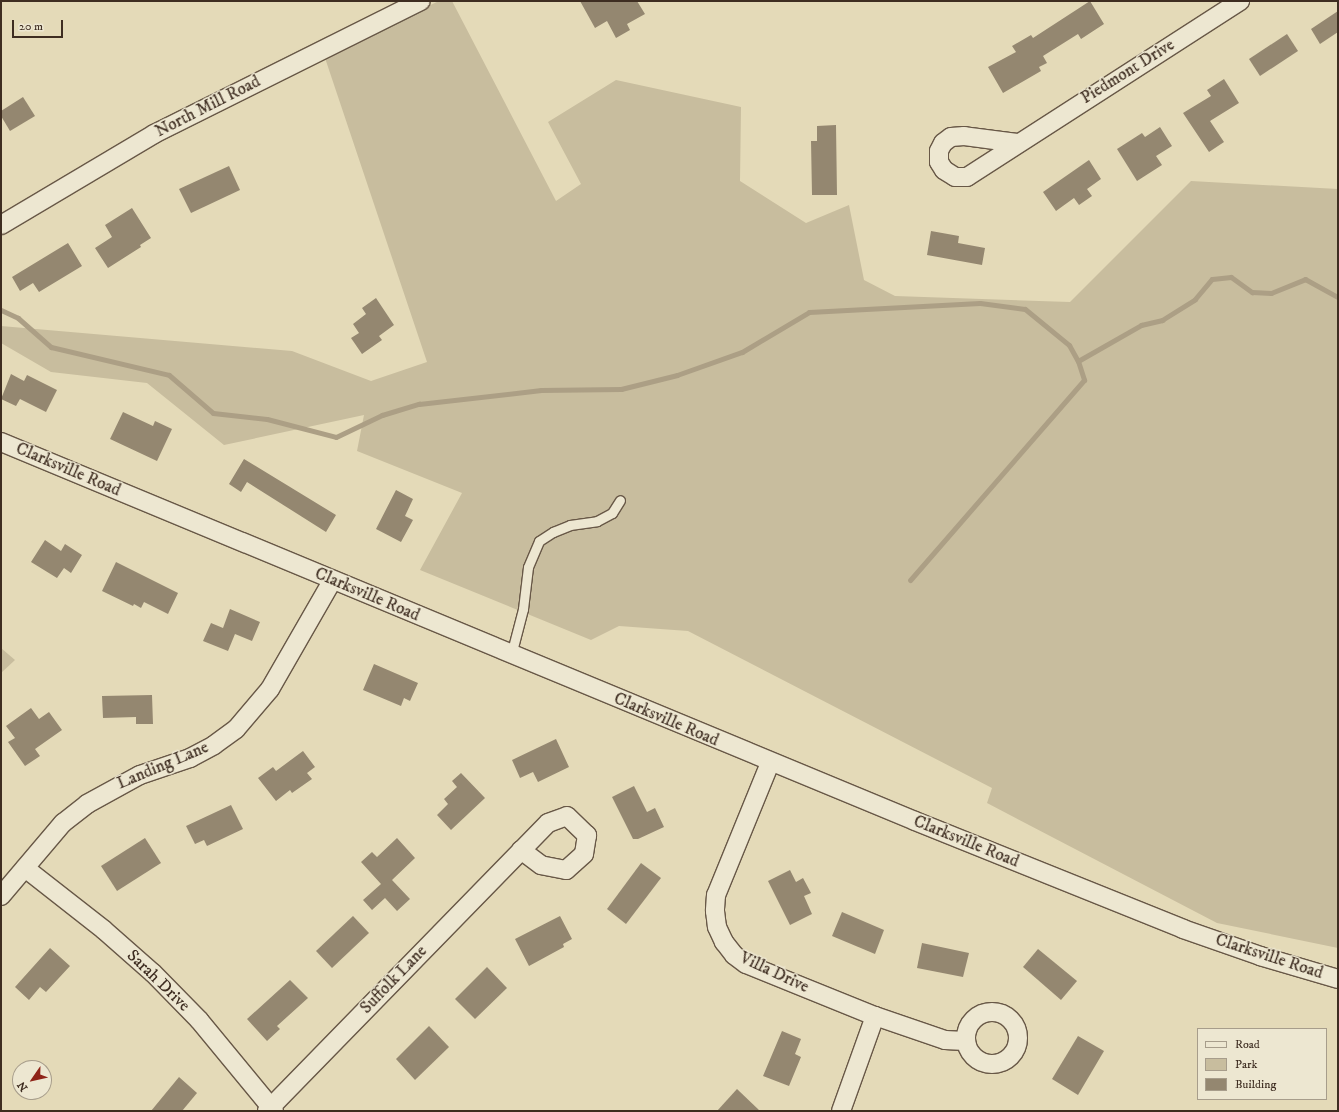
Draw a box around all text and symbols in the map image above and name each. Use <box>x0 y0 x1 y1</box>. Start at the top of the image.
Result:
scale bar <box>14 12 65 38</box>
text: 20 m <box>19 19 43 34</box>
street label: Piedmont Drive <box>1077 35 1179 109</box>
street label: North Mill Road <box>152 72 264 142</box>
street label: Clarksville Road <box>13 439 123 501</box>
street label: Clarksville Road <box>312 564 422 626</box>
street label: Clarksville Road <box>611 689 721 751</box>
street label: Landing Lane <box>114 738 212 794</box>
street label: Clarksville Road <box>910 812 1022 872</box>
street label: Clarksville Road <box>1213 930 1325 984</box>
street label: Suffolk Lane <box>356 942 432 1018</box>
street label: Sarah Drive <box>122 946 194 1016</box>
street label: Villa Drive <box>736 948 812 998</box>
legend <box>1197 1028 1327 1100</box>
text: Road <box>1235 1037 1260 1052</box>
text: Park <box>1235 1057 1257 1072</box>
north arrow <box>12 1060 52 1100</box>
text: Building <box>1235 1077 1276 1092</box>
text: N <box>15 1078 31 1094</box>

